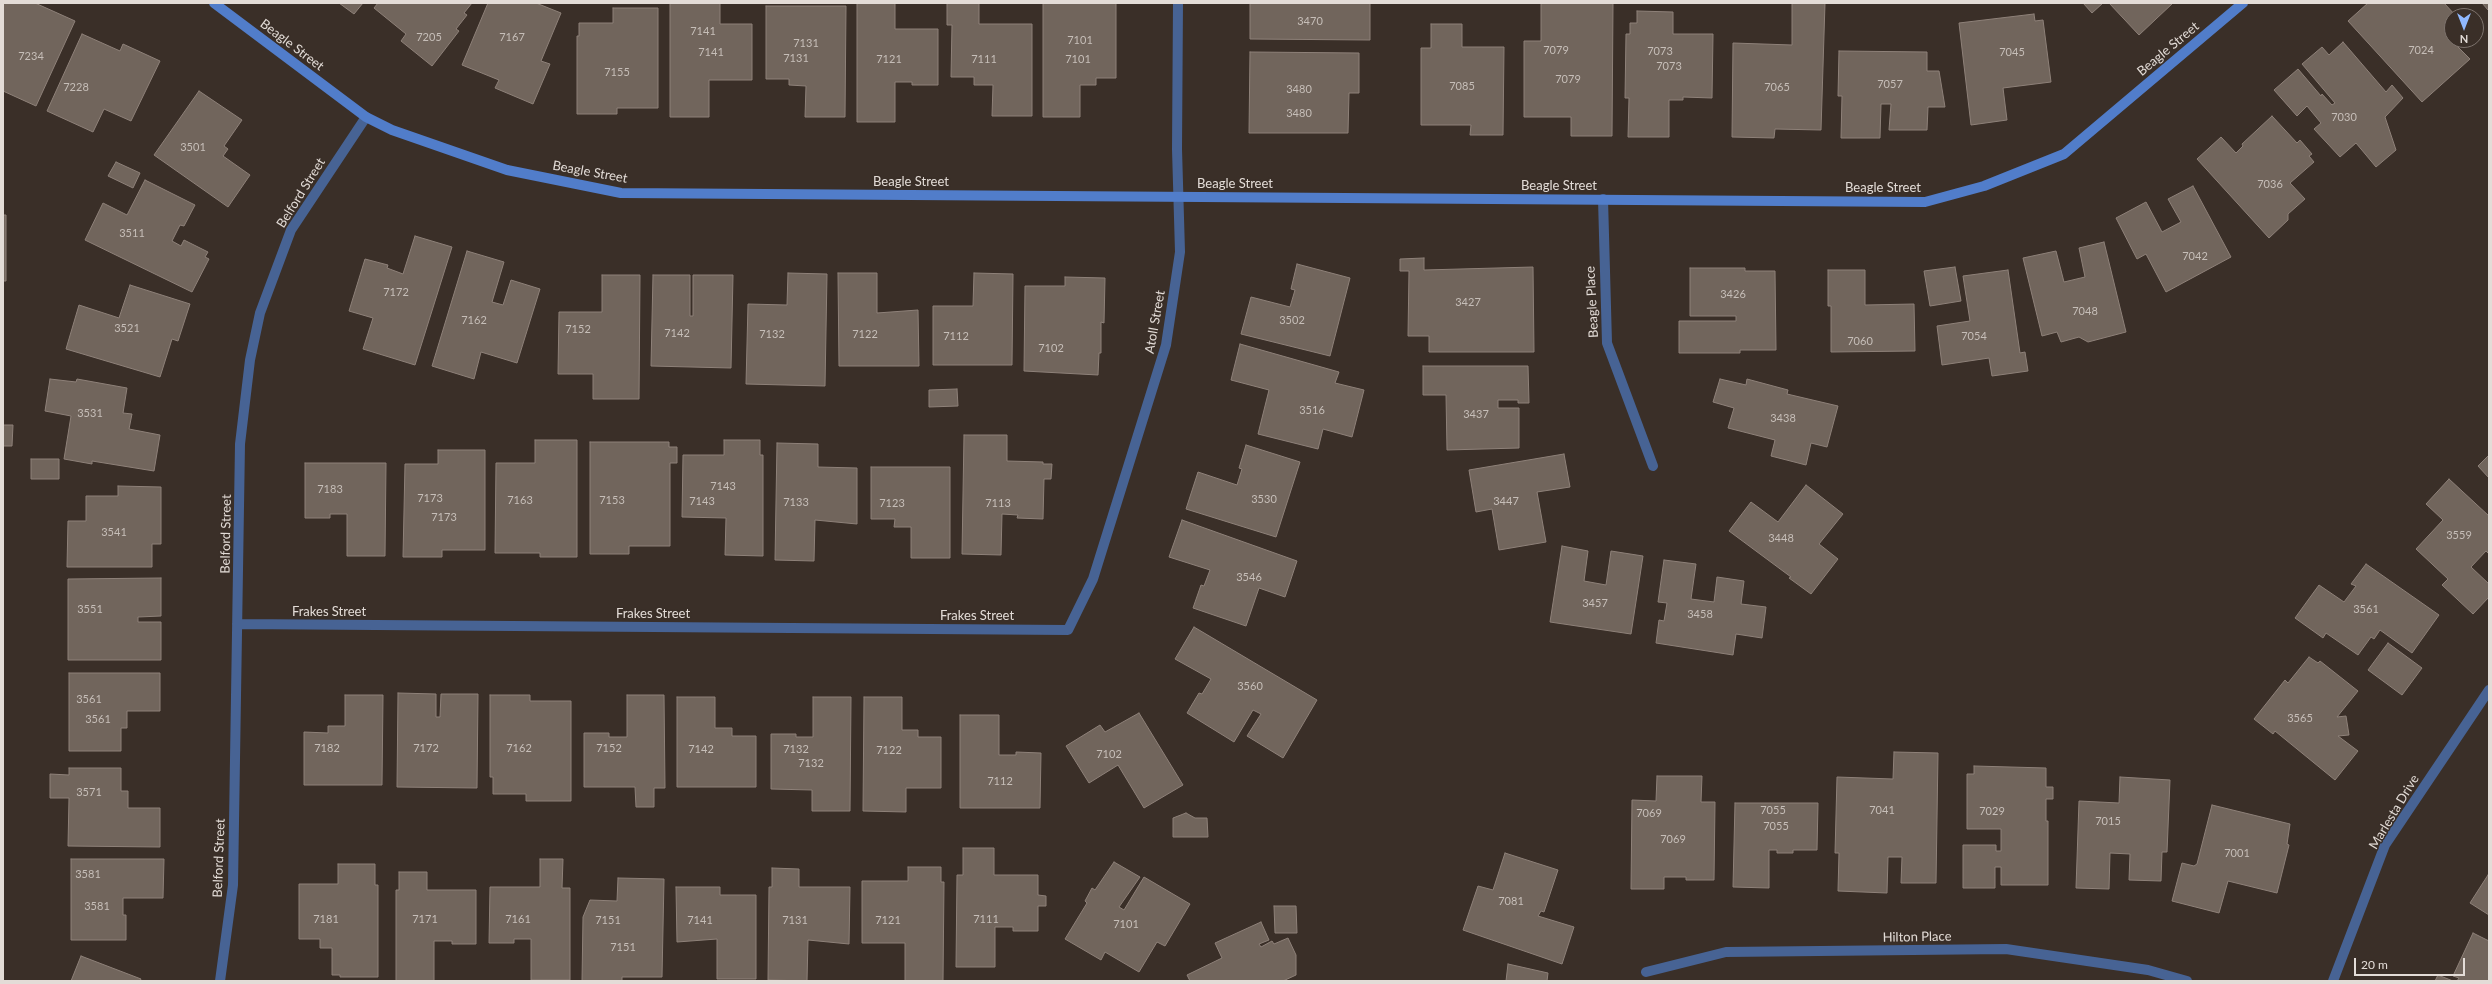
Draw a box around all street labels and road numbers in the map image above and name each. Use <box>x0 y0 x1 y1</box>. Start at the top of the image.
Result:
street label: Beagle Street <box>257 16 327 74</box>
street label: Beagle Street <box>2134 19 2202 79</box>
street label: Belford Street <box>273 155 329 231</box>
street label: Beagle Street <box>551 158 629 186</box>
street label: Beagle Street <box>873 174 949 190</box>
street label: Beagle Street <box>1197 176 1273 192</box>
street label: Beagle Street <box>1521 178 1597 194</box>
street label: Beagle Street <box>1845 180 1921 196</box>
street label: Beagle Place <box>1582 266 1602 338</box>
street label: Atoll Street <box>1142 289 1168 355</box>
street label: Belford Street <box>218 494 234 574</box>
street label: Frakes Street <box>292 604 366 620</box>
street label: Frakes Street <box>616 606 690 622</box>
street label: Frakes Street <box>940 608 1014 624</box>
street label: Marlesta Drive <box>2366 772 2422 852</box>
street label: Belford Street <box>210 818 228 898</box>
street label: Hilton Place <box>1882 929 1952 945</box>

